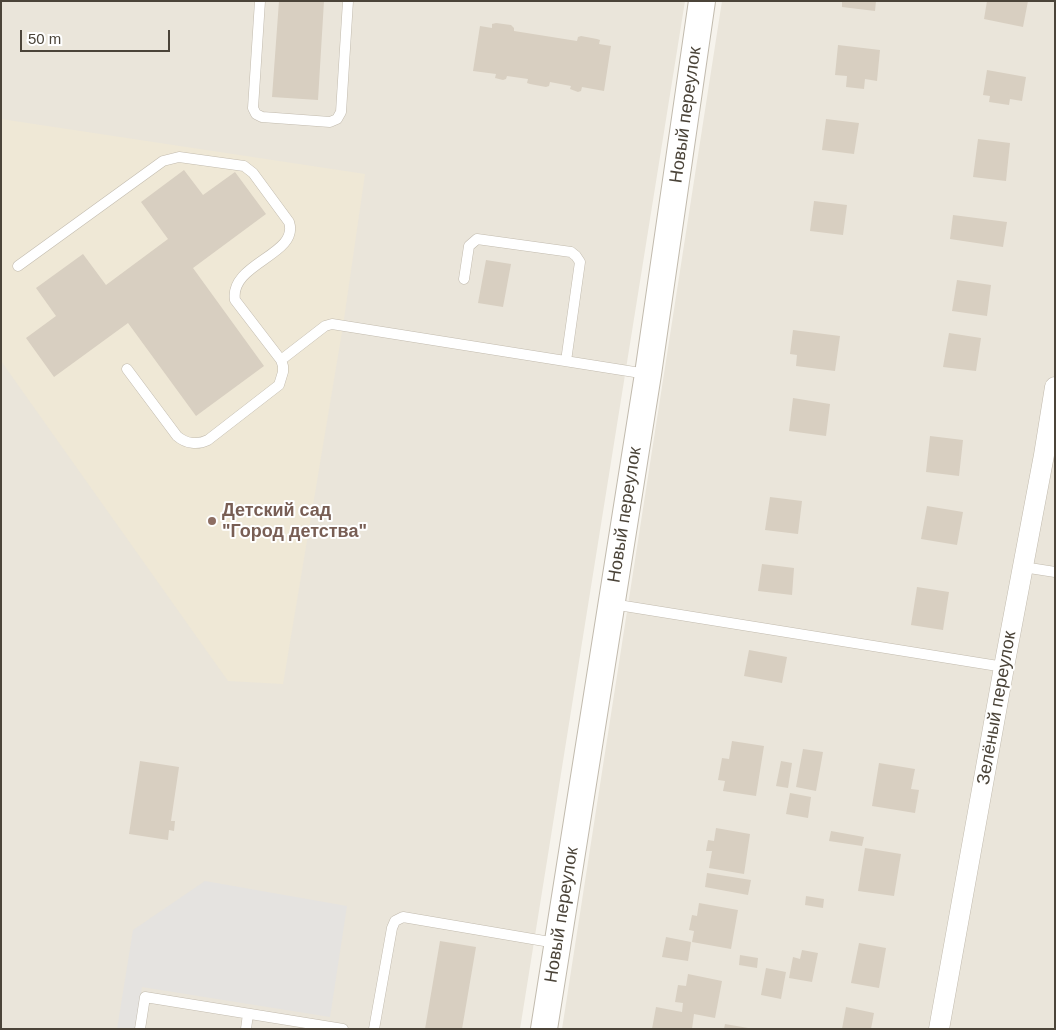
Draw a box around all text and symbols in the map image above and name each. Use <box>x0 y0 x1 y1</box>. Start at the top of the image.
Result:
scale bar <box>22 20 172 52</box>
text: 50 m <box>28 30 61 47</box>
street label: Новый переулок <box>666 45 706 185</box>
street label: Новый переулок <box>604 445 646 585</box>
place label: Детский сад "Город детства" <box>222 500 367 542</box>
marker: Детский сад "Город детства" <box>206 515 218 527</box>
street label: Зелёный переулок <box>973 630 1021 786</box>
street label: Новый переулок <box>541 845 583 985</box>

